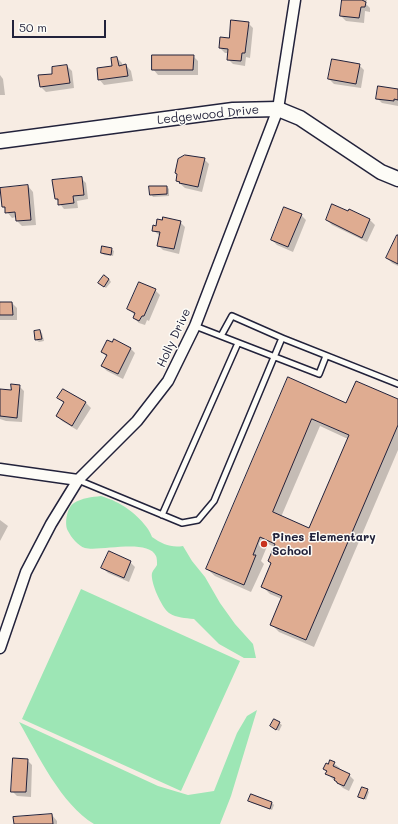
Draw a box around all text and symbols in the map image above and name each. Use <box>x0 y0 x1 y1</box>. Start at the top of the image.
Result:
scale bar <box>14 12 108 38</box>
text: 50 m <box>19 19 47 35</box>
street label: Ledgewood Drive <box>156 102 260 128</box>
street label: Holly Drive <box>154 306 194 370</box>
place label: Pines Elementary School <box>272 530 376 558</box>
marker: Pines Elementary School <box>259 539 269 549</box>

